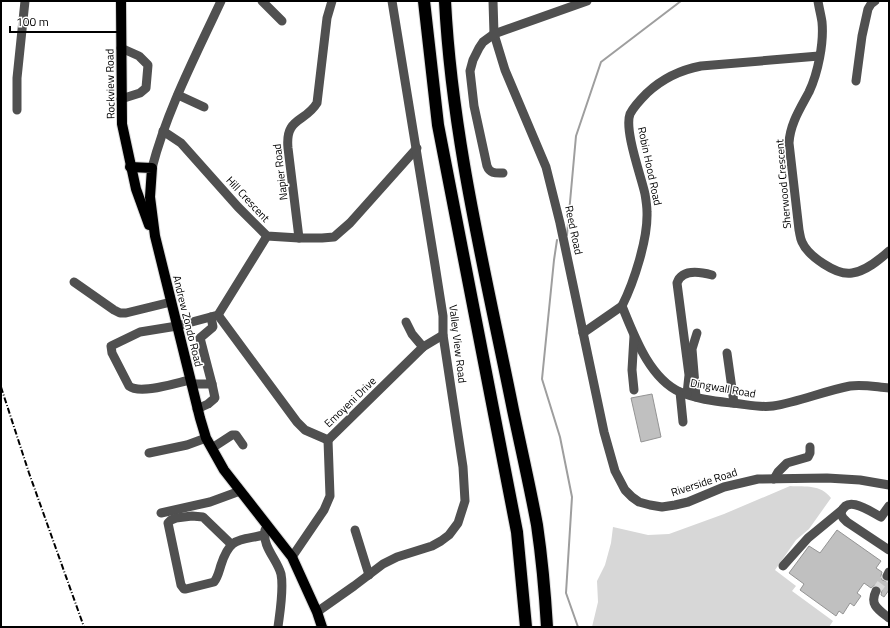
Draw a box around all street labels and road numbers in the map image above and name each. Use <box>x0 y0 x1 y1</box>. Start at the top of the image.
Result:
street label: Rockview Road <box>101 49 119 119</box>
street label: Robin Hood Road <box>634 125 666 207</box>
street label: Sherwood Crescent <box>771 138 795 229</box>
street label: Napier Road <box>269 143 291 201</box>
street label: Hill Crescent <box>222 172 274 226</box>
street label: Reed Road <box>561 204 587 256</box>
street label: Andrew Zondo Road <box>169 274 207 369</box>
street label: Valley View Road <box>445 304 471 384</box>
street label: Emoyeni Drive <box>321 373 380 431</box>
street label: Dingwall Road <box>689 374 757 402</box>
street label: Riverside Road <box>669 464 739 500</box>

